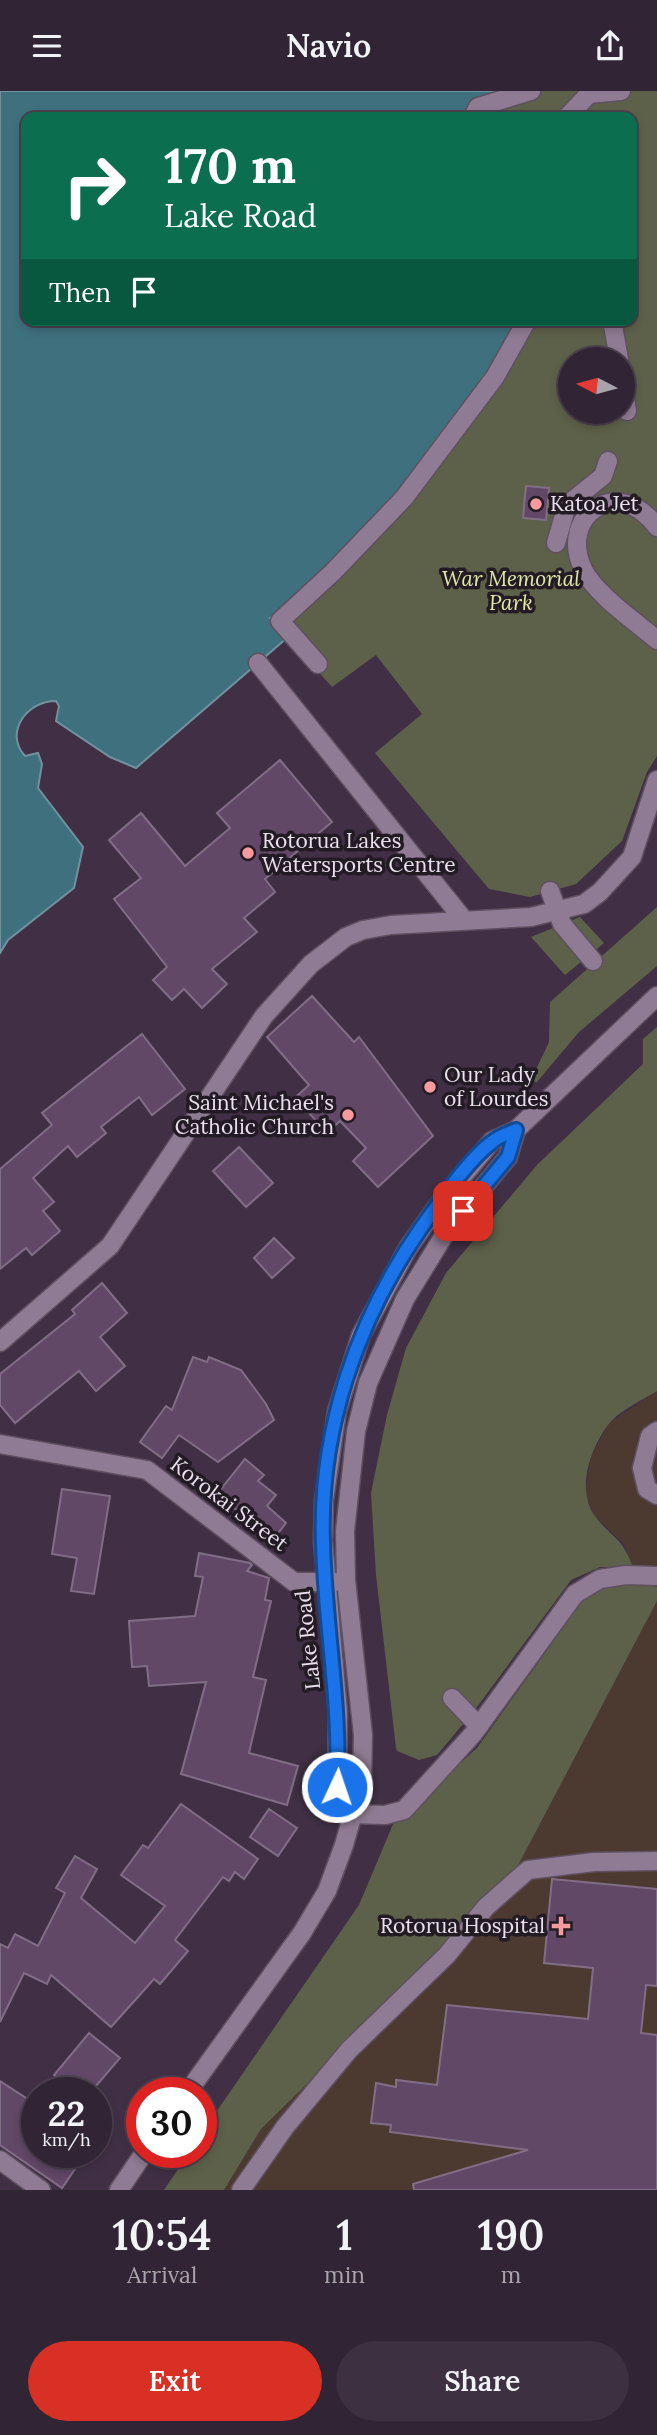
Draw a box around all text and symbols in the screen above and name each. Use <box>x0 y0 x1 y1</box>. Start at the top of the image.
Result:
text: Navio <box>286 25 371 66</box>
icon: menu <box>28 27 66 65</box>
icon: share <box>591 27 629 65</box>
text: 170 m <box>164 134 296 196</box>
icon: right <box>49 140 140 231</box>
text: Lake Road <box>164 195 317 236</box>
icon: arrive <box>125 273 163 311</box>
text: Then <box>49 276 111 309</box>
north arrow <box>558 347 635 423</box>
map controls <box>558 347 635 424</box>
place label: Katoa Jet <box>550 490 640 517</box>
marker: Katoa Jet <box>528 496 544 512</box>
park label: War Memorial Park <box>442 565 580 616</box>
place label: Rotorua Lakes Watersports Centre <box>262 827 456 878</box>
marker: Rotorua Lakes Watersports Centre <box>240 845 256 861</box>
place label: Our Lady of Lourdes <box>444 1061 548 1112</box>
marker: Our Lady of Lourdes <box>422 1079 438 1095</box>
place label: Saint Michael's Catholic Church <box>175 1089 334 1140</box>
marker: Saint Michael's Catholic Church <box>340 1107 356 1123</box>
pin <box>433 1181 493 1241</box>
icon: arrive <box>444 1192 482 1230</box>
street label: Korokai Street <box>165 1451 294 1557</box>
street label: Lake Road <box>289 1589 326 1691</box>
position arrow <box>300 1750 374 1824</box>
place label: Rotorua Hospital <box>380 1912 545 1939</box>
marker: Rotorua Hospital <box>551 1916 571 1936</box>
speed limit sign: 30 <box>126 2077 217 2168</box>
text: 22 <box>48 2091 85 2136</box>
text: km/h <box>42 2128 91 2151</box>
text: 10:54 <box>112 2208 212 2262</box>
text: 1 <box>336 2208 353 2262</box>
text: 190 <box>477 2208 545 2262</box>
text: Arrival <box>127 2260 197 2289</box>
text: min <box>324 2260 365 2289</box>
text: m <box>501 2260 521 2289</box>
button: Exit <box>28 2341 322 2421</box>
button: Share <box>336 2341 629 2421</box>

